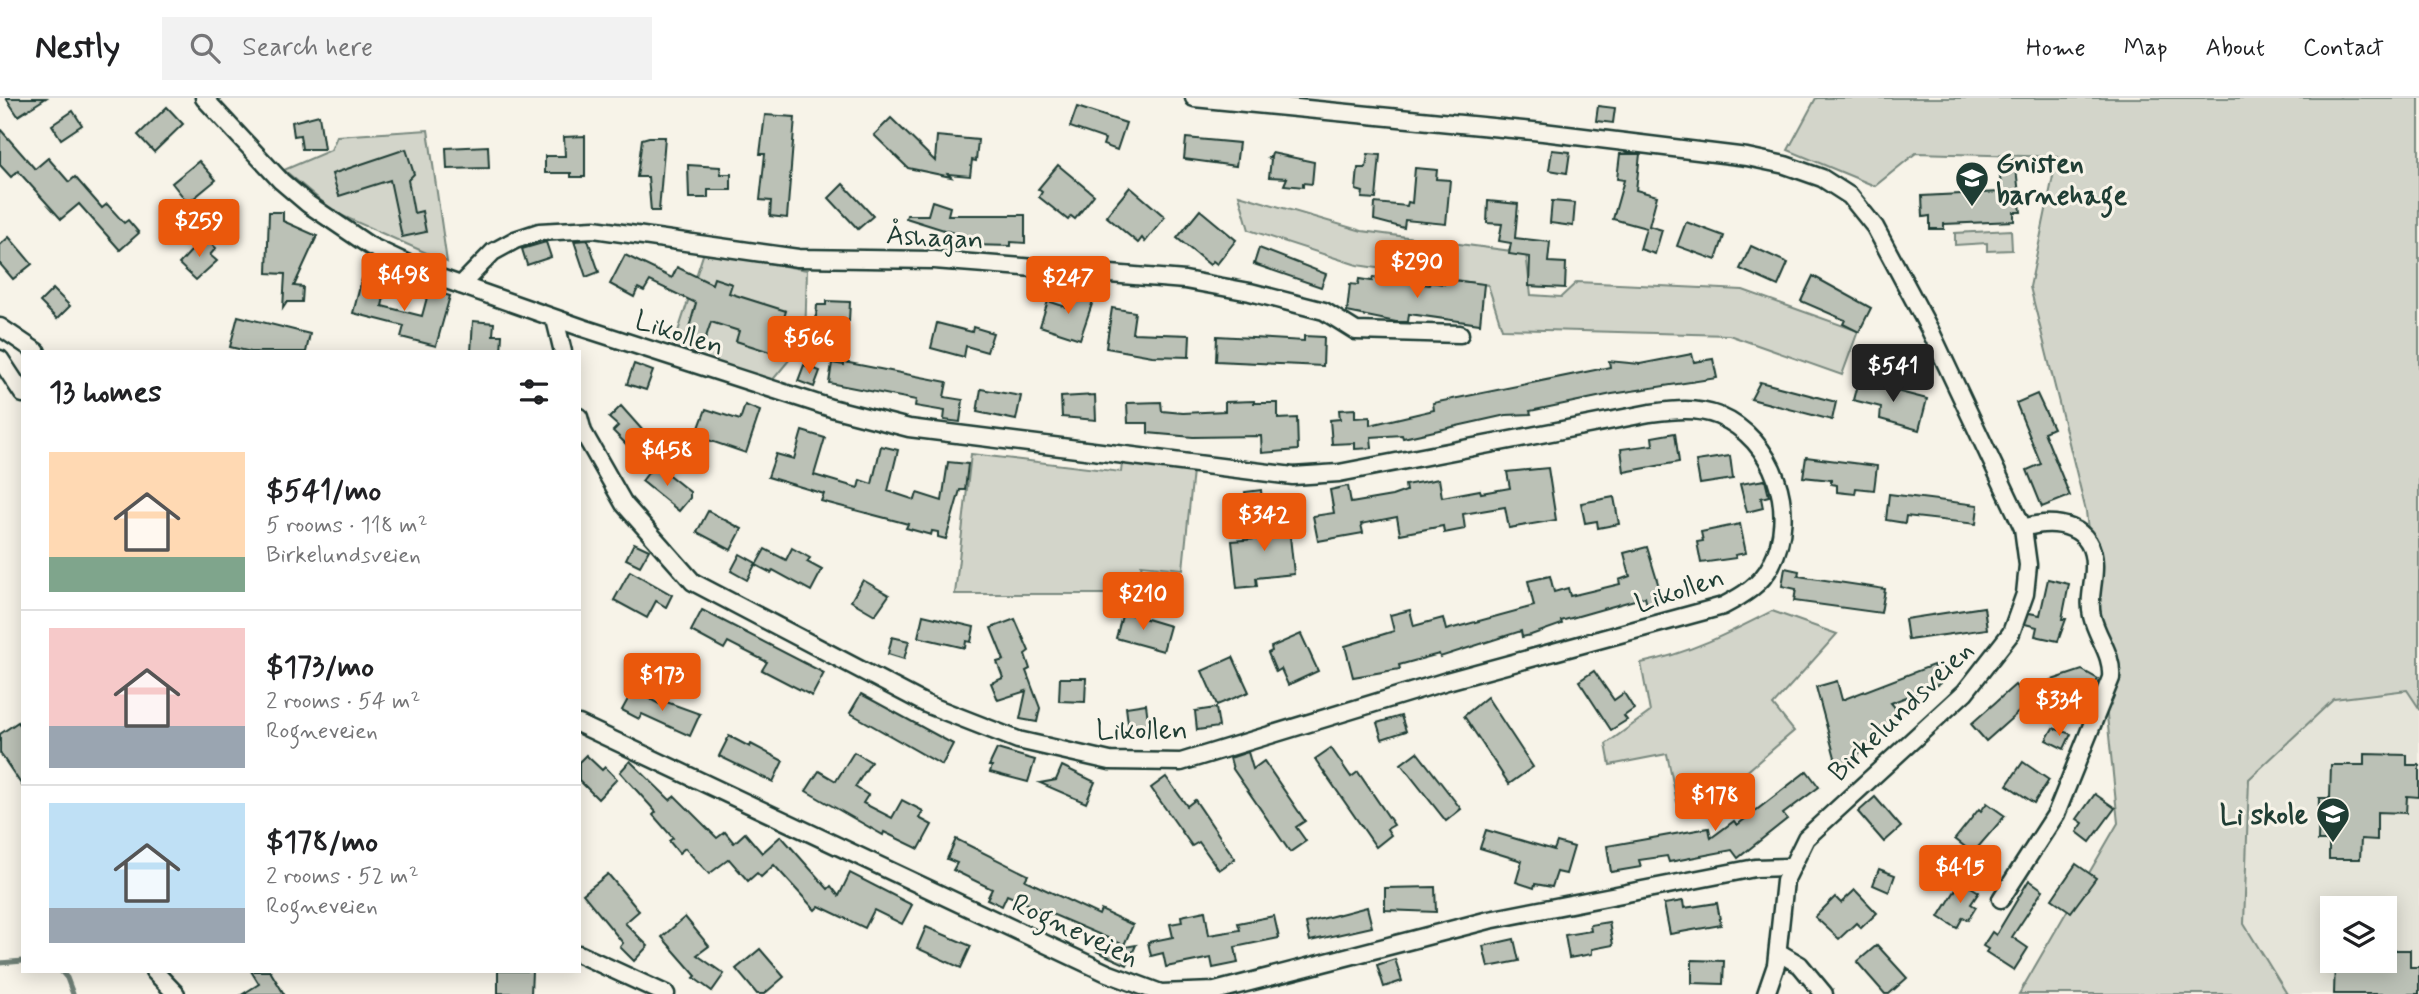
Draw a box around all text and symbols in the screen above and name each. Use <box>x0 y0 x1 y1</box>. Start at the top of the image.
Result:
search box <box>162 17 652 80</box>
text: Nestly <box>35 26 120 70</box>
icon: search <box>186 29 224 67</box>
text: Search here <box>242 31 373 65</box>
text: Home <box>2026 33 2086 64</box>
text: Map <box>2124 33 2168 64</box>
text: About <box>2206 33 2265 64</box>
text: Contact <box>2303 33 2384 64</box>
place label: Gnisten barnehage <box>1996 146 2127 218</box>
school or university icon: Gnisten barnehage <box>1953 159 1991 208</box>
pin: $259 <box>158 200 240 259</box>
text: $259 <box>174 207 224 237</box>
street label: Åshagan <box>885 216 985 260</box>
pin: $290 <box>1376 240 1458 300</box>
text: $290 <box>1391 248 1443 278</box>
pin: $498 <box>363 254 445 313</box>
pin: $247 <box>1027 256 1109 316</box>
text: $498 <box>377 261 431 291</box>
text: $247 <box>1042 264 1094 294</box>
street label: Likollen <box>630 303 728 366</box>
pin: $566 <box>768 316 850 376</box>
text: $566 <box>784 324 834 354</box>
pin: $541 <box>1852 344 1934 404</box>
text: $541 <box>1868 352 1918 382</box>
text: 13 homes <box>49 373 162 412</box>
icon: filters <box>515 373 553 411</box>
pin: $458 <box>626 428 708 488</box>
text: $458 <box>641 436 693 466</box>
text: $541/mo <box>266 472 381 511</box>
icon: home <box>105 480 189 564</box>
pin: $342 <box>1223 494 1305 553</box>
text: $342 <box>1238 501 1290 531</box>
text: 5 rooms · 118 m² <box>266 511 428 541</box>
text: Birkelundsveien <box>266 541 421 571</box>
street label: Likollen <box>1631 560 1729 623</box>
pin: $210 <box>1102 573 1184 632</box>
text: $210 <box>1119 580 1167 610</box>
street label: Birkelundsveien <box>1821 633 1982 791</box>
text: $173/mo <box>266 648 374 687</box>
pin: $173 <box>621 654 703 713</box>
icon: home <box>105 656 189 740</box>
text: $173 <box>640 661 684 691</box>
pin: $334 <box>2018 678 2100 738</box>
text: $334 <box>2035 686 2083 716</box>
text: 2 rooms · 54 m² <box>266 687 420 717</box>
street label: Likollen <box>1096 713 1188 750</box>
text: Rogneveien <box>266 717 378 747</box>
pin: $178 <box>1674 774 1756 833</box>
text: $178 <box>1691 781 1739 811</box>
school or university icon: Li skole <box>2314 795 2352 844</box>
place label: Li skole <box>2220 798 2308 835</box>
text: $178/mo <box>266 823 378 862</box>
icon: home <box>105 831 189 915</box>
pin: $415 <box>1919 846 2001 905</box>
text: $415 <box>1935 853 1985 883</box>
text: 2 rooms · 52 m² <box>266 862 419 892</box>
street label: Rogneveien <box>1004 886 1144 980</box>
text: Rogneveien <box>266 892 378 922</box>
map controls <box>2320 896 2397 973</box>
button: layers <box>2320 896 2397 973</box>

